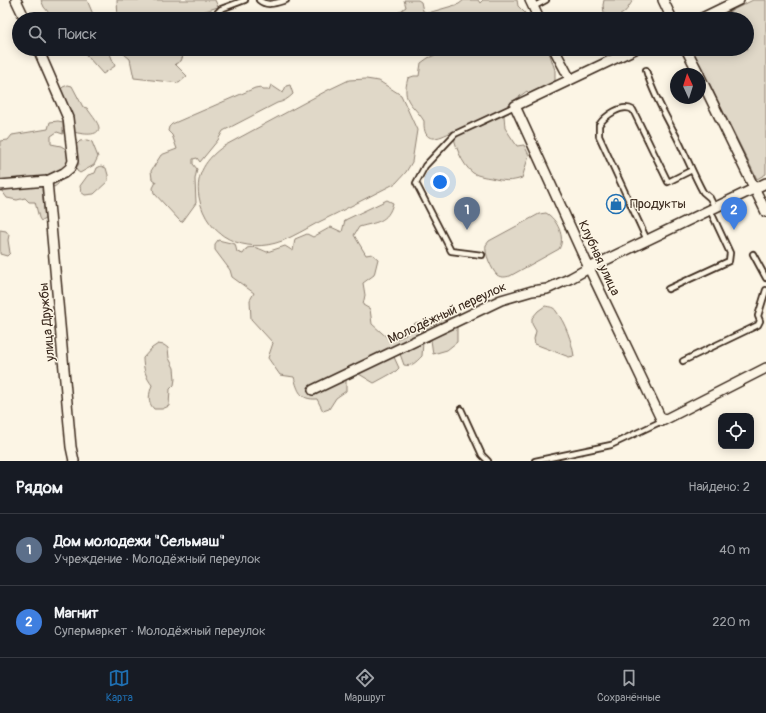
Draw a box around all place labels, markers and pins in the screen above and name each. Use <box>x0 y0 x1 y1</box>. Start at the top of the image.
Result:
shop icon: Продукты <box>605 193 627 215</box>
place label: Продукты <box>630 196 686 212</box>
pin: 1 <box>454 197 480 230</box>
pin: 2 <box>721 197 747 230</box>

